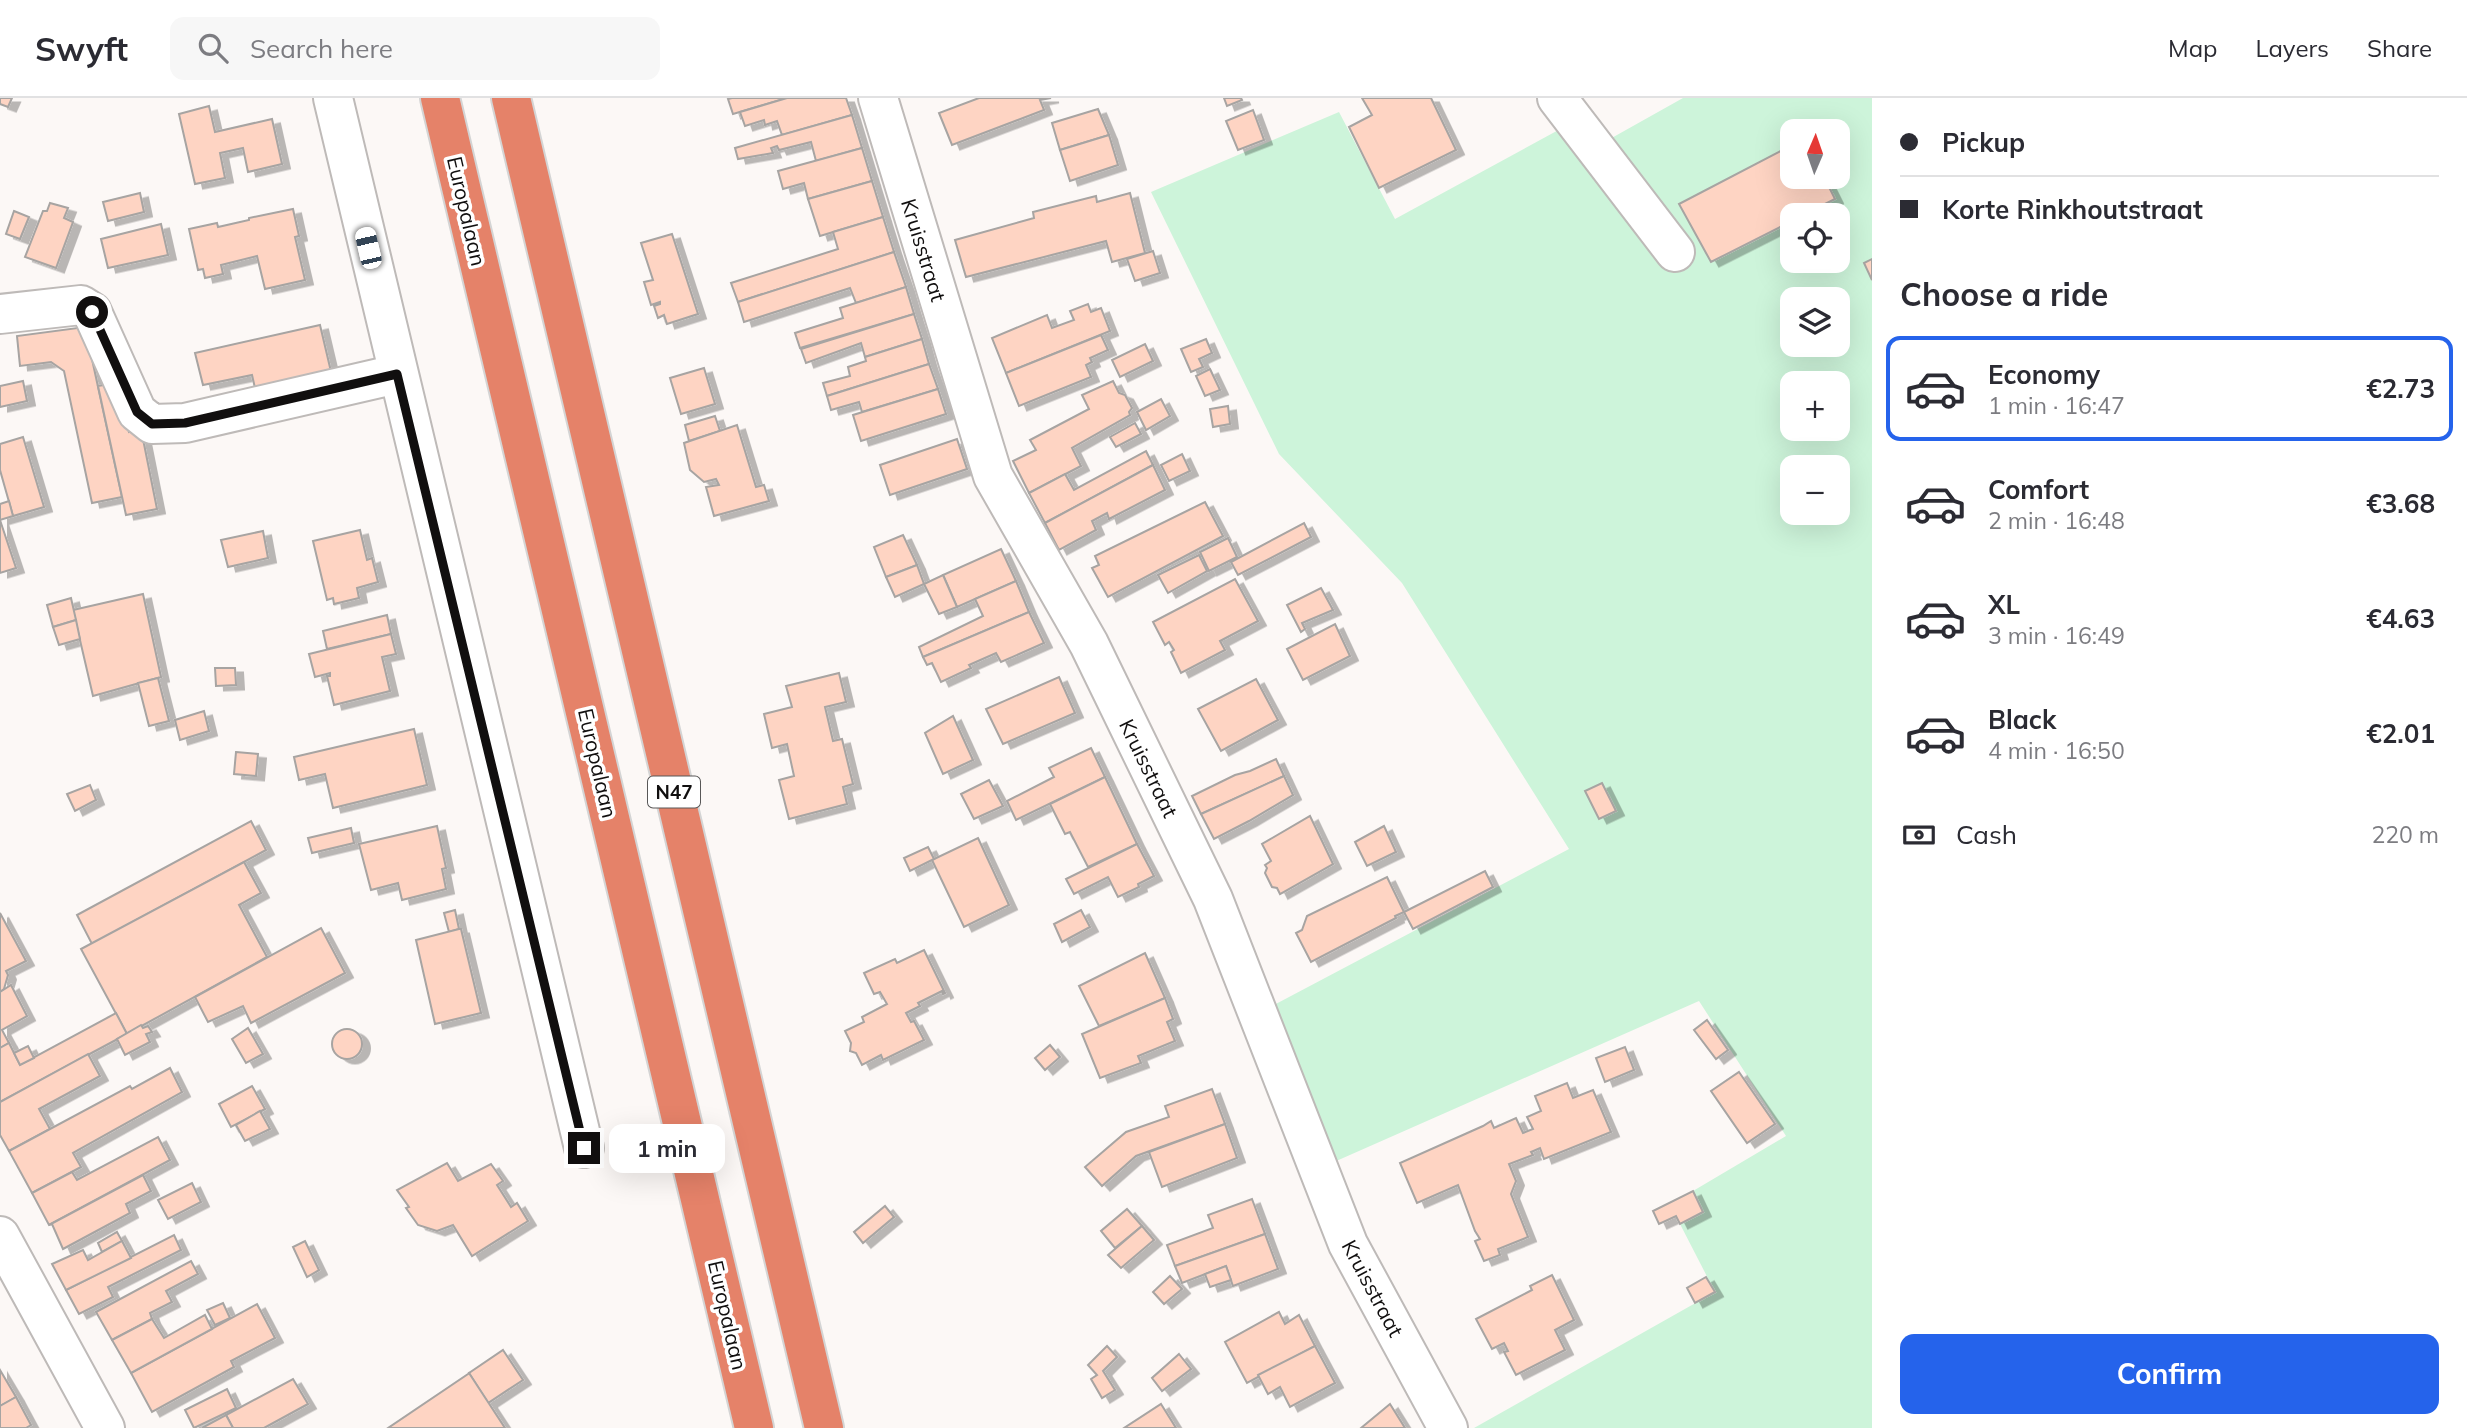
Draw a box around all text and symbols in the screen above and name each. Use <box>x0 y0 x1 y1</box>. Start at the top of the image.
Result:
search box <box>170 17 660 80</box>
text: Swyft <box>35 28 128 69</box>
icon: search <box>194 29 232 67</box>
text: Search here <box>250 32 393 65</box>
text: Map <box>2168 33 2217 63</box>
text: Layers <box>2255 33 2329 63</box>
text: Share <box>2367 33 2432 63</box>
north arrow <box>1780 119 1850 189</box>
map controls <box>1780 119 1850 525</box>
text: Pickup <box>1942 126 2025 159</box>
street label: Europalaan <box>442 154 492 268</box>
text: Korte Rinkhoutstraat <box>1942 193 2203 226</box>
street label: Kruisstraat <box>896 195 952 305</box>
button: locate <box>1780 203 1850 273</box>
car <box>354 225 383 271</box>
text: Choose a ride <box>1900 274 2108 314</box>
button: layers <box>1780 287 1850 357</box>
route start <box>76 296 108 328</box>
icon: car <box>1904 357 1967 420</box>
text: Economy <box>1988 358 2100 391</box>
button: + <box>1780 371 1850 441</box>
text: €2.73 <box>2366 372 2435 405</box>
text: 1 min · 16:47 <box>1988 391 2125 420</box>
button: − <box>1780 455 1850 525</box>
icon: car <box>1904 472 1967 535</box>
text: Comfort <box>1988 473 2089 506</box>
text: €3.68 <box>2366 487 2435 520</box>
text: 2 min · 16:48 <box>1988 506 2125 535</box>
icon: car <box>1904 587 1967 650</box>
text: XL <box>1988 588 2020 621</box>
text: €4.63 <box>2366 602 2435 635</box>
text: 3 min · 16:49 <box>1988 621 2125 650</box>
icon: car <box>1904 702 1967 765</box>
text: Black <box>1988 703 2056 736</box>
street label: Europalaan <box>573 706 623 820</box>
street label: Kruisstraat <box>1114 715 1184 821</box>
text: €2.01 <box>2366 717 2435 750</box>
text: 4 min · 16:50 <box>1988 736 2125 765</box>
road number: N47 <box>648 776 700 807</box>
icon: cash <box>1900 816 1938 854</box>
text: Cash <box>1956 818 2017 851</box>
text: 220 m <box>2371 820 2439 849</box>
callout: 1 min <box>608 1124 724 1172</box>
route end <box>568 1132 600 1164</box>
text: 1 min <box>637 1134 697 1163</box>
street label: Kruisstraat <box>1337 1235 1409 1341</box>
street label: Europalaan <box>703 1258 753 1372</box>
button: Confirm <box>1900 1334 2439 1414</box>

